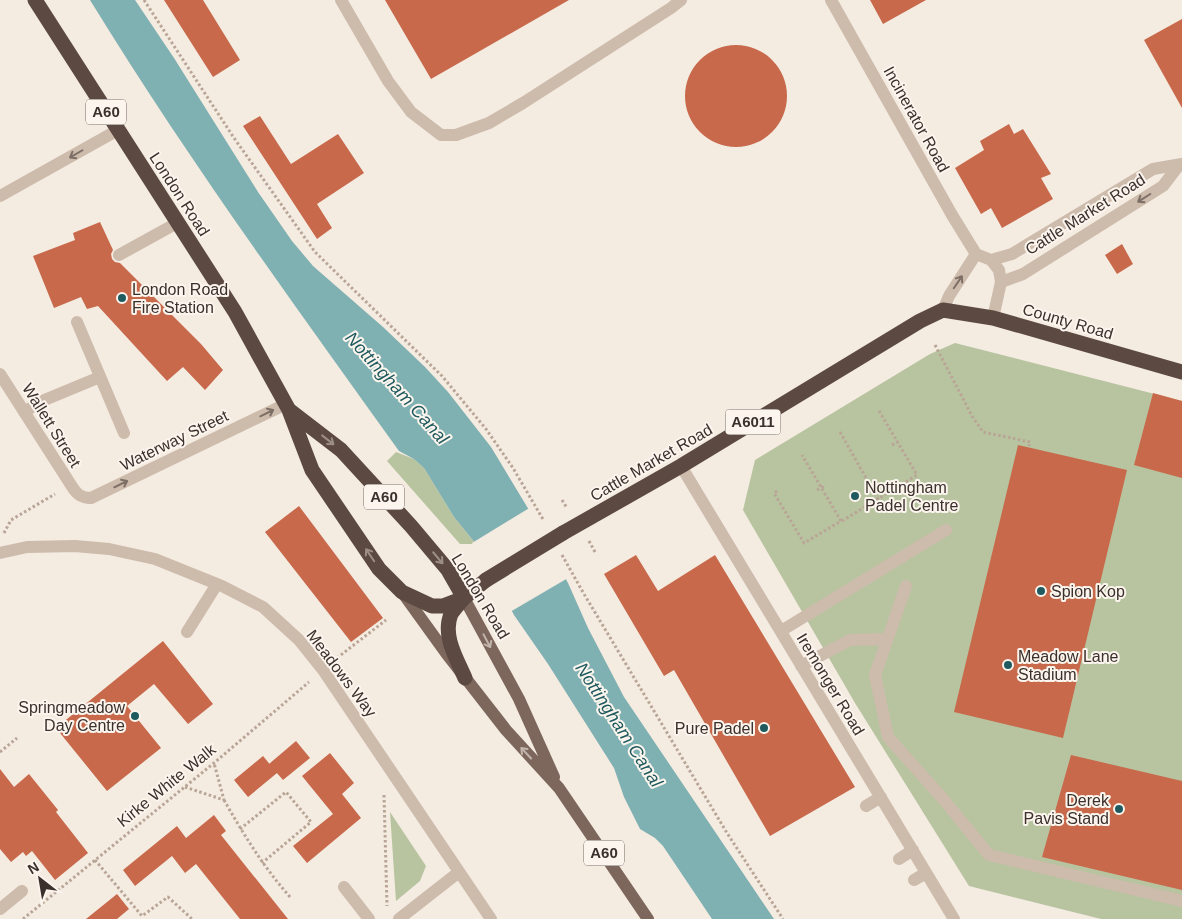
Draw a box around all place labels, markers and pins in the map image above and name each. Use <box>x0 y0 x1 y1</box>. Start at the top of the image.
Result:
place label: London Road Fire Station <box>132 281 228 316</box>
marker: London Road Fire Station <box>116 292 128 304</box>
place label: Nottingham Padel Centre <box>865 479 958 514</box>
marker: Nottingham Padel Centre <box>849 490 861 502</box>
place label: Spion Kop <box>1051 583 1125 600</box>
marker: Spion Kop <box>1035 585 1047 597</box>
place label: Meadow Lane Stadium <box>1018 648 1119 683</box>
marker: Meadow Lane Stadium <box>1002 659 1014 671</box>
place label: Springmeadow Day Centre <box>18 699 125 734</box>
marker: Springmeadow Day Centre <box>129 710 141 722</box>
place label: Pure Padel <box>675 720 754 737</box>
marker: Pure Padel <box>758 722 770 734</box>
place label: Derek Pavis Stand <box>1024 792 1110 827</box>
marker: Derek Pavis Stand <box>1113 803 1125 815</box>

